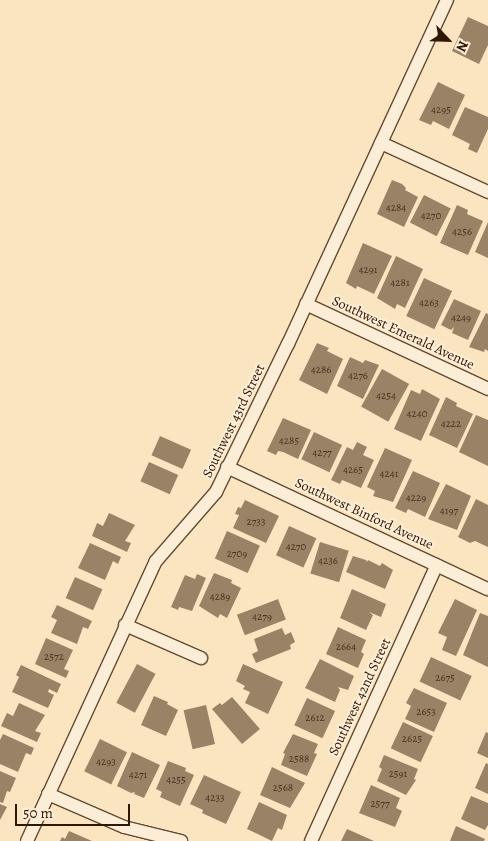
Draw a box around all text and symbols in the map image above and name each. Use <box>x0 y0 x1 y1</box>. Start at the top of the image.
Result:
north arrow <box>423 15 473 65</box>
text: N <box>451 38 473 55</box>
house number: 4295 <box>431 103 451 117</box>
house number: 4284 <box>386 201 406 215</box>
house number: 4270 <box>421 209 441 223</box>
house number: 4256 <box>452 225 472 239</box>
house number: 4291 <box>359 263 377 277</box>
house number: 4281 <box>390 276 410 290</box>
street label: Southwest Emerald Avenue <box>329 293 477 373</box>
house number: 4263 <box>419 296 439 310</box>
house number: 4249 <box>451 311 471 325</box>
street label: Southwest 43rd Street <box>199 361 269 481</box>
house number: 4286 <box>311 363 331 377</box>
house number: 4276 <box>348 369 368 383</box>
house number: 4254 <box>376 389 396 403</box>
house number: 4240 <box>406 407 428 421</box>
house number: 4222 <box>441 417 461 431</box>
house number: 4285 <box>279 434 299 448</box>
house number: 4277 <box>312 446 332 460</box>
house number: 4265 <box>343 463 363 477</box>
house number: 4241 <box>380 467 398 481</box>
street label: Southwest Binford Avenue <box>292 475 436 553</box>
house number: 4229 <box>406 491 426 505</box>
house number: 4197 <box>440 504 458 518</box>
house number: 2733 <box>247 515 265 529</box>
house number: 4270 <box>286 540 306 554</box>
house number: 2709 <box>227 547 247 561</box>
house number: 4236 <box>318 554 338 568</box>
house number: 4289 <box>210 590 230 604</box>
house number: 4279 <box>252 610 272 624</box>
street label: Southwest 42nd Street <box>325 636 395 758</box>
house number: 2664 <box>336 640 356 654</box>
house number: 2572 <box>44 650 64 664</box>
house number: 2675 <box>435 671 455 685</box>
house number: 2653 <box>416 705 436 719</box>
house number: 2612 <box>305 711 325 725</box>
house number: 2625 <box>402 732 422 746</box>
house number: 2588 <box>289 752 309 766</box>
house number: 4293 <box>96 755 116 769</box>
house number: 2591 <box>389 767 407 781</box>
house number: 4271 <box>129 768 147 782</box>
house number: 4255 <box>166 773 186 787</box>
house number: 2568 <box>273 781 293 795</box>
house number: 4233 <box>205 791 225 805</box>
scale bar <box>18 794 132 826</box>
house number: 2577 <box>370 797 390 811</box>
text: 50 m <box>23 803 53 823</box>

